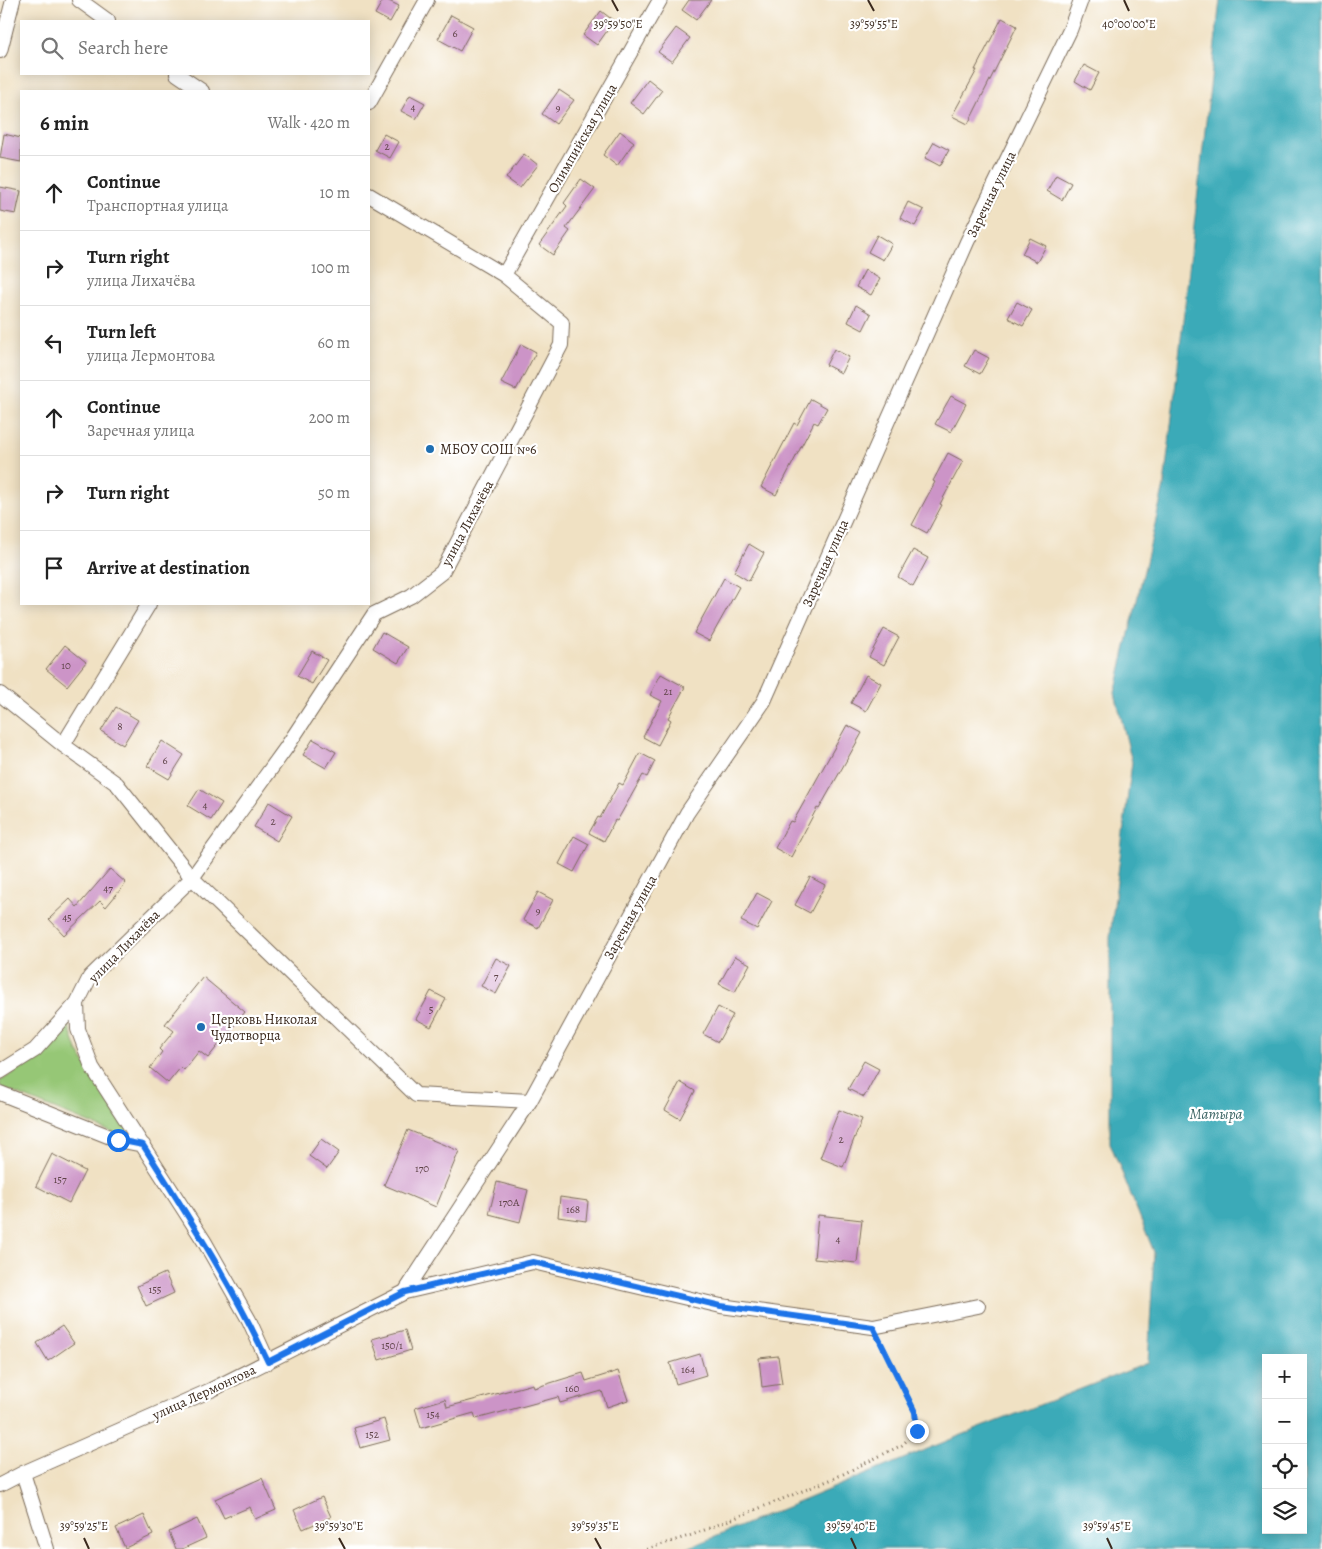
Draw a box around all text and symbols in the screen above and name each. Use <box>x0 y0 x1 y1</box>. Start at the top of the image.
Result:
text: 39°59'50"E <box>593 16 643 32</box>
text: 39°59'55"E <box>850 16 898 32</box>
text: 40°00'00"E <box>1102 16 1156 32</box>
search box <box>20 20 370 75</box>
house number: 6 <box>452 26 458 41</box>
icon: search <box>38 34 66 62</box>
text: Search here <box>78 35 168 61</box>
street label: Олимпийская улица <box>543 80 622 196</box>
house number: 4 <box>411 100 416 115</box>
house number: 9 <box>555 100 561 115</box>
text: 6 min <box>40 109 89 137</box>
text: Walk · 420 m <box>268 112 350 134</box>
house number: 2 <box>384 139 390 154</box>
street label: Заречная улица <box>962 147 1021 241</box>
text: Continue <box>87 169 161 195</box>
icon: ahead <box>40 179 68 207</box>
text: 10 m <box>320 182 350 204</box>
text: Транспортная улица <box>87 195 228 217</box>
text: Turn right <box>87 244 169 270</box>
icon: right <box>40 254 68 282</box>
text: 100 m <box>311 257 350 279</box>
text: улица Лихачёва <box>87 270 196 292</box>
text: Turn left <box>87 319 156 345</box>
icon: left <box>40 329 68 357</box>
text: 60 m <box>318 332 350 354</box>
text: улица Лермонтова <box>87 345 215 367</box>
text: Continue <box>87 394 161 420</box>
icon: ahead <box>40 404 68 432</box>
text: 200 m <box>309 407 350 429</box>
text: Заречная улица <box>87 420 195 442</box>
place label: МБОУ СОШ №6 <box>440 440 537 459</box>
marker: МБОУ СОШ №6 <box>424 443 436 455</box>
street label: улица Лихачёва <box>436 476 498 570</box>
icon: right <box>40 479 68 507</box>
text: Turn right <box>87 480 169 506</box>
text: 50 m <box>318 482 350 504</box>
street label: Заречная улица <box>798 516 854 610</box>
icon: arrive <box>40 554 68 582</box>
text: Arrive at destination <box>87 555 250 581</box>
house number: 10 <box>61 658 71 673</box>
house number: 21 <box>664 684 673 699</box>
house number: 8 <box>117 719 123 734</box>
house number: 6 <box>162 753 168 768</box>
house number: 4 <box>203 798 208 813</box>
house number: 2 <box>270 814 276 829</box>
street label: Заречная улица <box>599 871 662 963</box>
house number: 47 <box>103 881 113 896</box>
house number: 9 <box>535 903 541 918</box>
street label: улица Лихачёва <box>84 905 165 988</box>
house number: 45 <box>62 910 72 925</box>
house number: 7 <box>494 969 499 984</box>
house number: 5 <box>429 1002 434 1017</box>
place label: Церковь Николая Чудотворца <box>211 1010 317 1045</box>
marker: Церковь Николая Чудотворца <box>195 1021 207 1033</box>
water label: Матыра <box>1189 1104 1243 1124</box>
route start <box>107 1129 130 1152</box>
house number: 2 <box>838 1132 844 1147</box>
house number: 170 <box>415 1161 429 1176</box>
house number: 157 <box>53 1172 67 1187</box>
house number: 170А <box>499 1195 520 1210</box>
house number: 168 <box>566 1202 580 1217</box>
house number: 4 <box>836 1232 841 1247</box>
house number: 155 <box>148 1282 162 1297</box>
house number: 150/1 <box>381 1338 403 1353</box>
map controls <box>1262 1354 1307 1534</box>
button: + <box>1262 1354 1307 1399</box>
street label: улица Лермонтова <box>148 1360 260 1425</box>
house number: 164 <box>681 1362 695 1377</box>
house number: 160 <box>565 1381 579 1396</box>
button: − <box>1262 1399 1307 1444</box>
house number: 154 <box>426 1407 440 1422</box>
route end <box>906 1420 929 1443</box>
house number: 152 <box>365 1427 379 1442</box>
button: locate <box>1262 1444 1307 1489</box>
button: layers <box>1262 1489 1307 1534</box>
text: 39°59'25"E <box>60 1518 108 1534</box>
text: 39°59'30"E <box>315 1518 363 1534</box>
text: 39°59'35"E <box>571 1518 619 1534</box>
text: 39°59'40"E <box>826 1518 876 1534</box>
text: 39°59'45"E <box>1083 1518 1131 1534</box>

